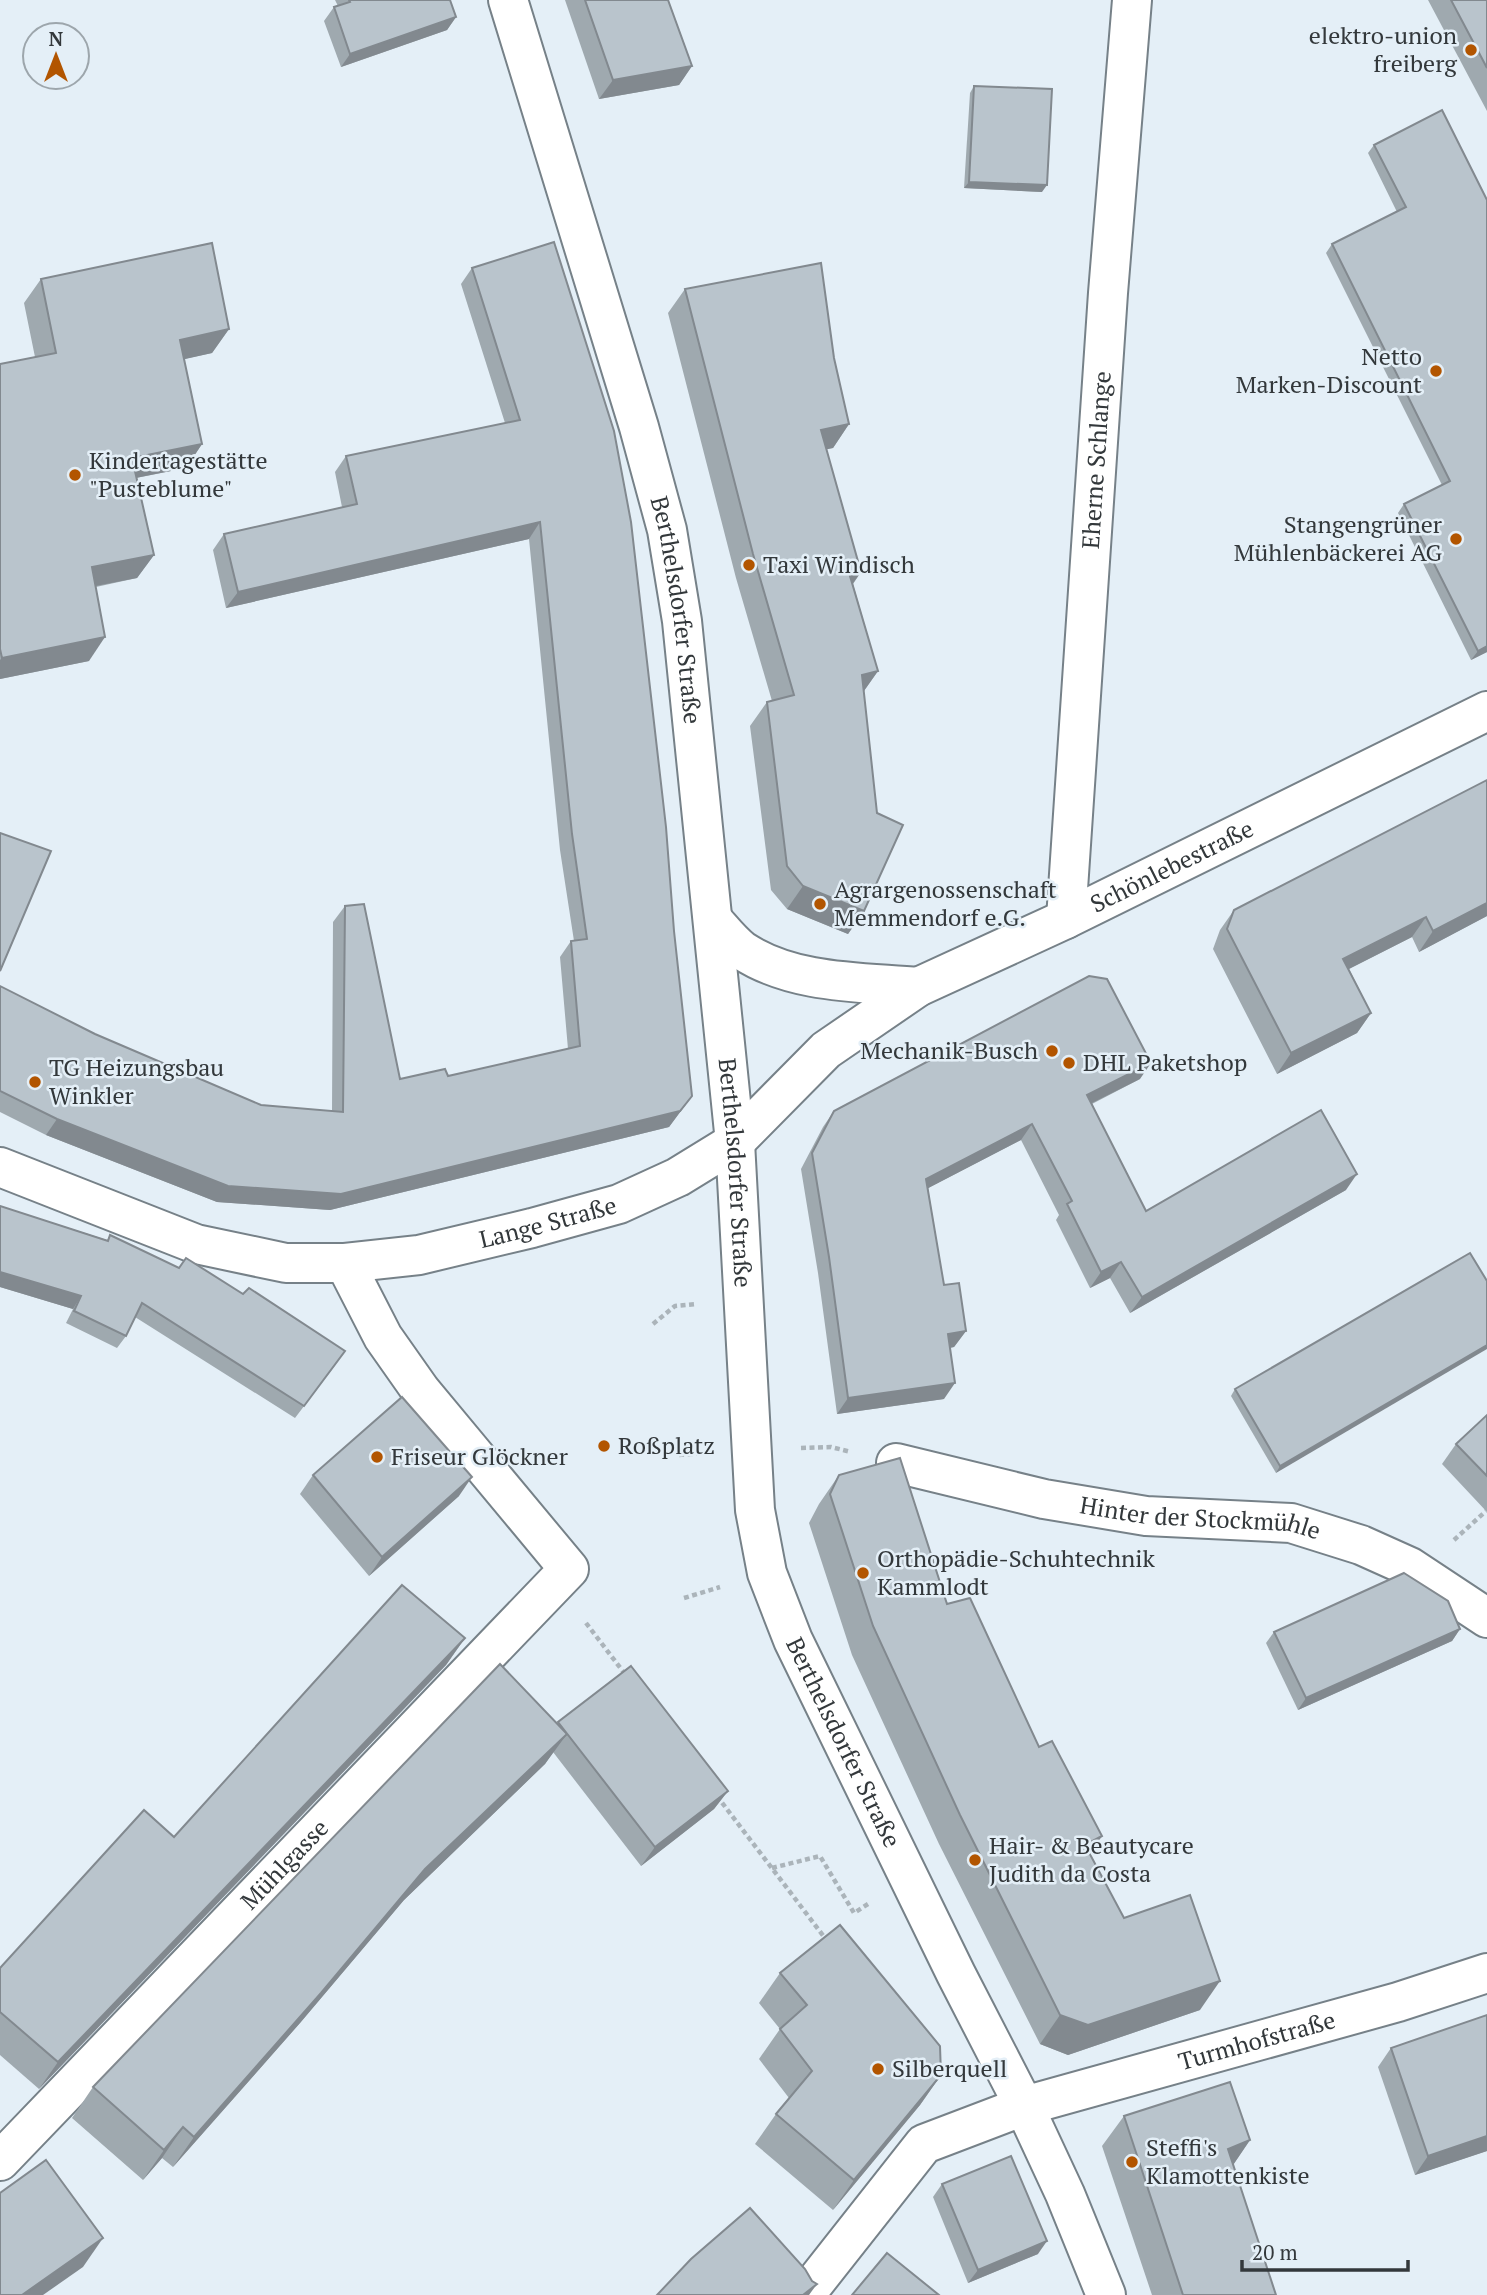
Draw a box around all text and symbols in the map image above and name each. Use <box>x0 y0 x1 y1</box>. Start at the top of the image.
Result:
place label: elektro-union freiberg <box>1309 19 1457 79</box>
north arrow <box>21 21 91 91</box>
text: N <box>49 26 64 51</box>
marker: elektro-union freiberg <box>1463 42 1479 58</box>
place label: Netto Marken-Discount <box>1236 340 1422 400</box>
marker: Netto Marken-Discount <box>1428 363 1444 379</box>
street label: Eherne Schlange <box>1074 370 1118 550</box>
place label: Kindertagestätte "Pusteblume" <box>89 444 268 504</box>
marker: Kindertagestätte "Pusteblume" <box>67 467 83 483</box>
street label: Berthelsdorfer Straße <box>644 492 709 725</box>
place label: Stangengrüner Mühlenbäckerei AG <box>1234 508 1443 568</box>
marker: Stangengrüner Mühlenbäckerei AG <box>1448 531 1464 547</box>
place label: Taxi Windisch <box>763 548 915 580</box>
marker: Taxi Windisch <box>741 557 757 573</box>
street label: Schönlebestraße <box>1085 812 1259 920</box>
place label: Agrargenossenschaft Memmendorf e.G. <box>834 873 1057 933</box>
marker: Agrargenossenschaft Memmendorf e.G. <box>812 896 828 912</box>
place label: Mechanik-Busch <box>860 1034 1038 1066</box>
marker: Mechanik-Busch <box>1044 1043 1060 1059</box>
place label: DHL Paketshop <box>1083 1046 1247 1078</box>
place label: TG Heizungsbau Winkler <box>49 1051 224 1111</box>
marker: DHL Paketshop <box>1061 1055 1077 1071</box>
street label: Berthelsdorfer Straße <box>712 1056 760 1288</box>
marker: TG Heizungsbau Winkler <box>27 1074 43 1090</box>
street label: Lange Straße <box>476 1188 620 1255</box>
place label: Roßplatz <box>618 1429 715 1461</box>
marker: Roßplatz <box>596 1438 612 1454</box>
place label: Friseur Glöckner <box>391 1440 569 1472</box>
marker: Friseur Glöckner <box>369 1449 385 1465</box>
street label: Hinter der Stockmühle <box>1078 1488 1325 1546</box>
place label: Orthopädie-Schuhtechnik Kammlodt <box>877 1542 1155 1602</box>
marker: Orthopädie-Schuhtechnik Kammlodt <box>855 1565 871 1581</box>
street label: Berthelsdorfer Straße <box>779 1632 909 1853</box>
street label: Mühlgasse <box>233 1812 335 1916</box>
place label: Hair- & Beautycare Judith da Costa <box>989 1829 1194 1889</box>
marker: Hair- & Beautycare Judith da Costa <box>967 1852 983 1868</box>
street label: Turmhofstraße <box>1175 2003 1339 2077</box>
place label: Silberquell <box>892 2052 1007 2084</box>
marker: Silberquell <box>870 2061 886 2077</box>
place label: Steffi's Klamottenkiste <box>1146 2131 1310 2191</box>
marker: Steffi's Klamottenkiste <box>1124 2154 1140 2170</box>
scale bar <box>1242 2228 1408 2272</box>
text: 20 m <box>1252 2238 1298 2266</box>

